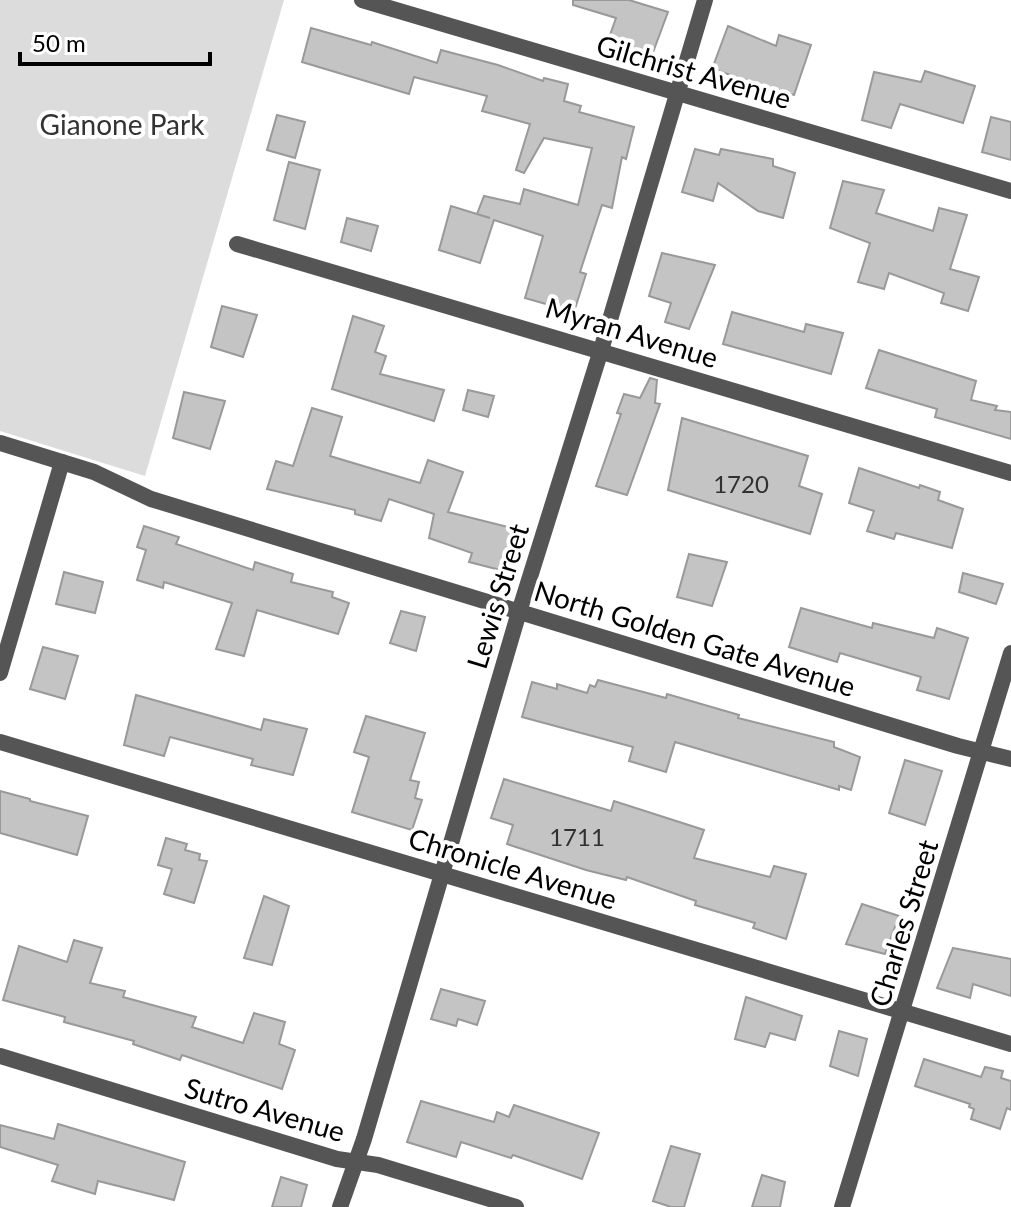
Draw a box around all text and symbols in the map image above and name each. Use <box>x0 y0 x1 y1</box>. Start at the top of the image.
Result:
scale bar <box>20 16 210 66</box>
street label: Gilchrist Avenue <box>593 27 795 115</box>
text: 50 m <box>32 28 86 57</box>
park label: Gianone Park <box>40 107 205 141</box>
street label: Myran Avenue <box>542 290 722 374</box>
house number: 1720 <box>713 469 769 498</box>
street label: Lewis Street <box>459 519 535 673</box>
street label: North Golden Gate Avenue <box>530 573 860 703</box>
street label: Chronicle Avenue <box>405 820 621 916</box>
house number: 1711 <box>549 822 605 851</box>
street label: Charles Street <box>861 835 945 1011</box>
street label: Sutro Avenue <box>181 1070 349 1148</box>

